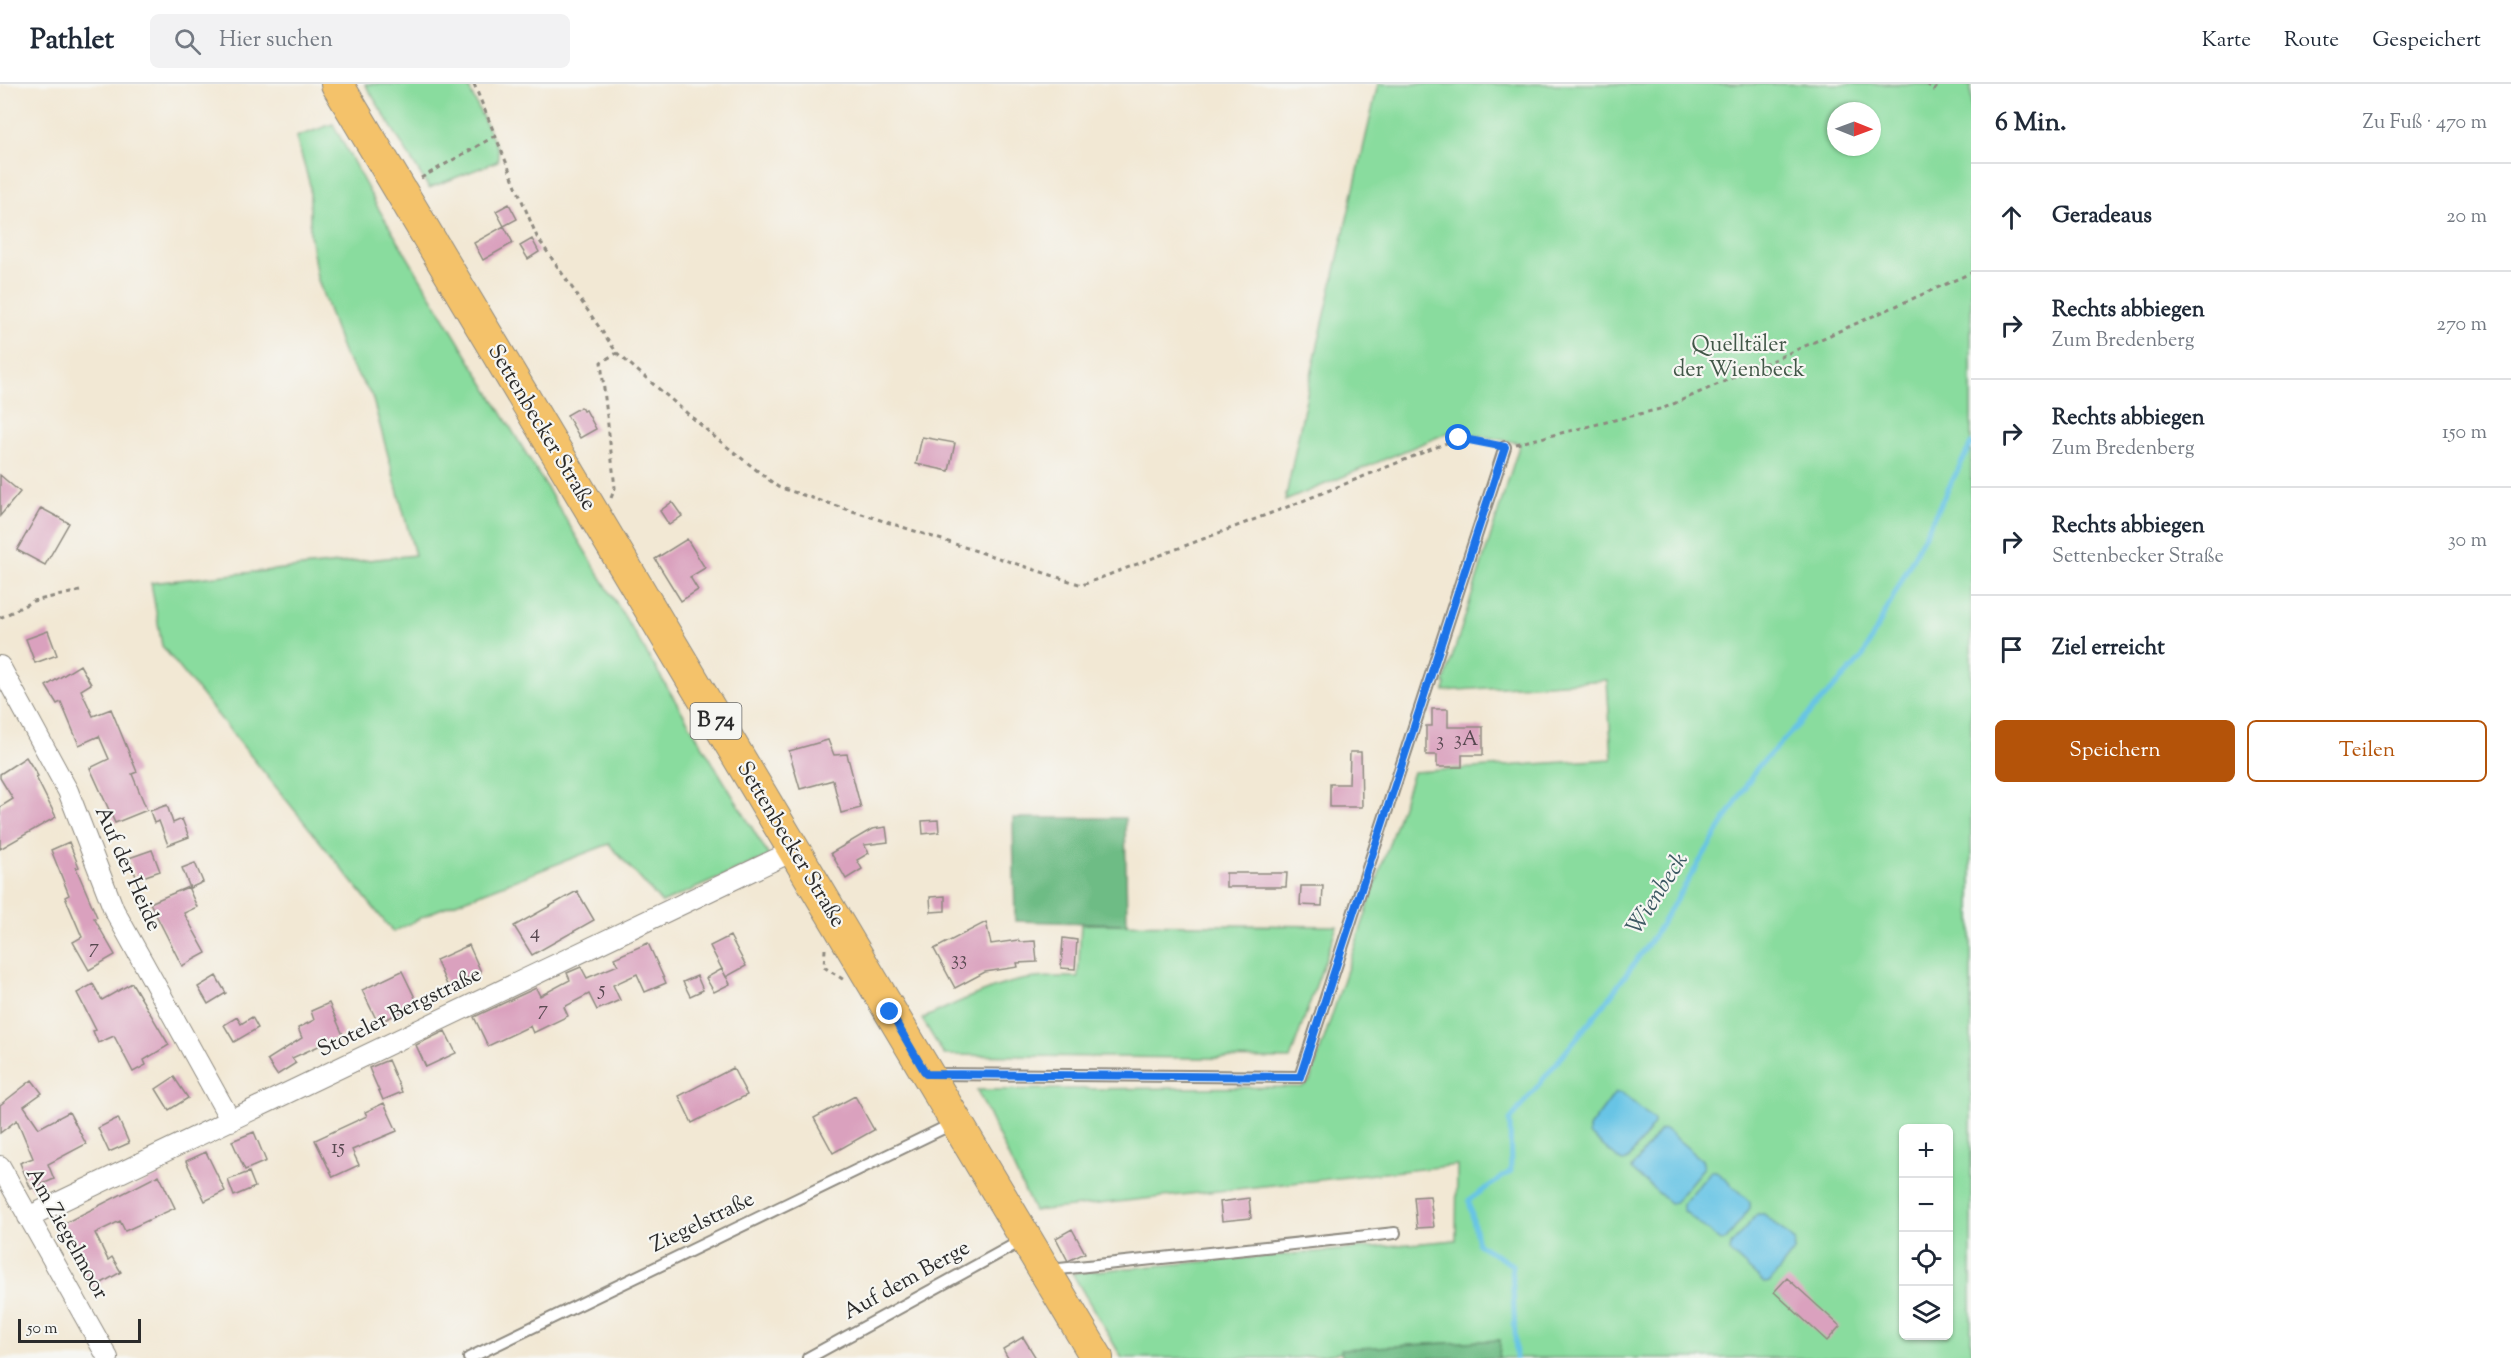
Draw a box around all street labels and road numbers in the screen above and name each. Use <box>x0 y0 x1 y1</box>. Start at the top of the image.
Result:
street label: Settenbecker Straße <box>479 339 603 517</box>
road number: B 74 <box>690 703 742 739</box>
street label: Settenbecker Straße <box>728 756 852 934</box>
street label: Auf der Heide <box>85 801 169 937</box>
street label: Stoteler Bergstraße <box>313 959 487 1067</box>
street label: Am Ziegelmoor <box>16 1162 116 1306</box>
street label: Ziegelstraße <box>646 1184 760 1262</box>
street label: Auf dem Berge <box>838 1233 976 1329</box>

